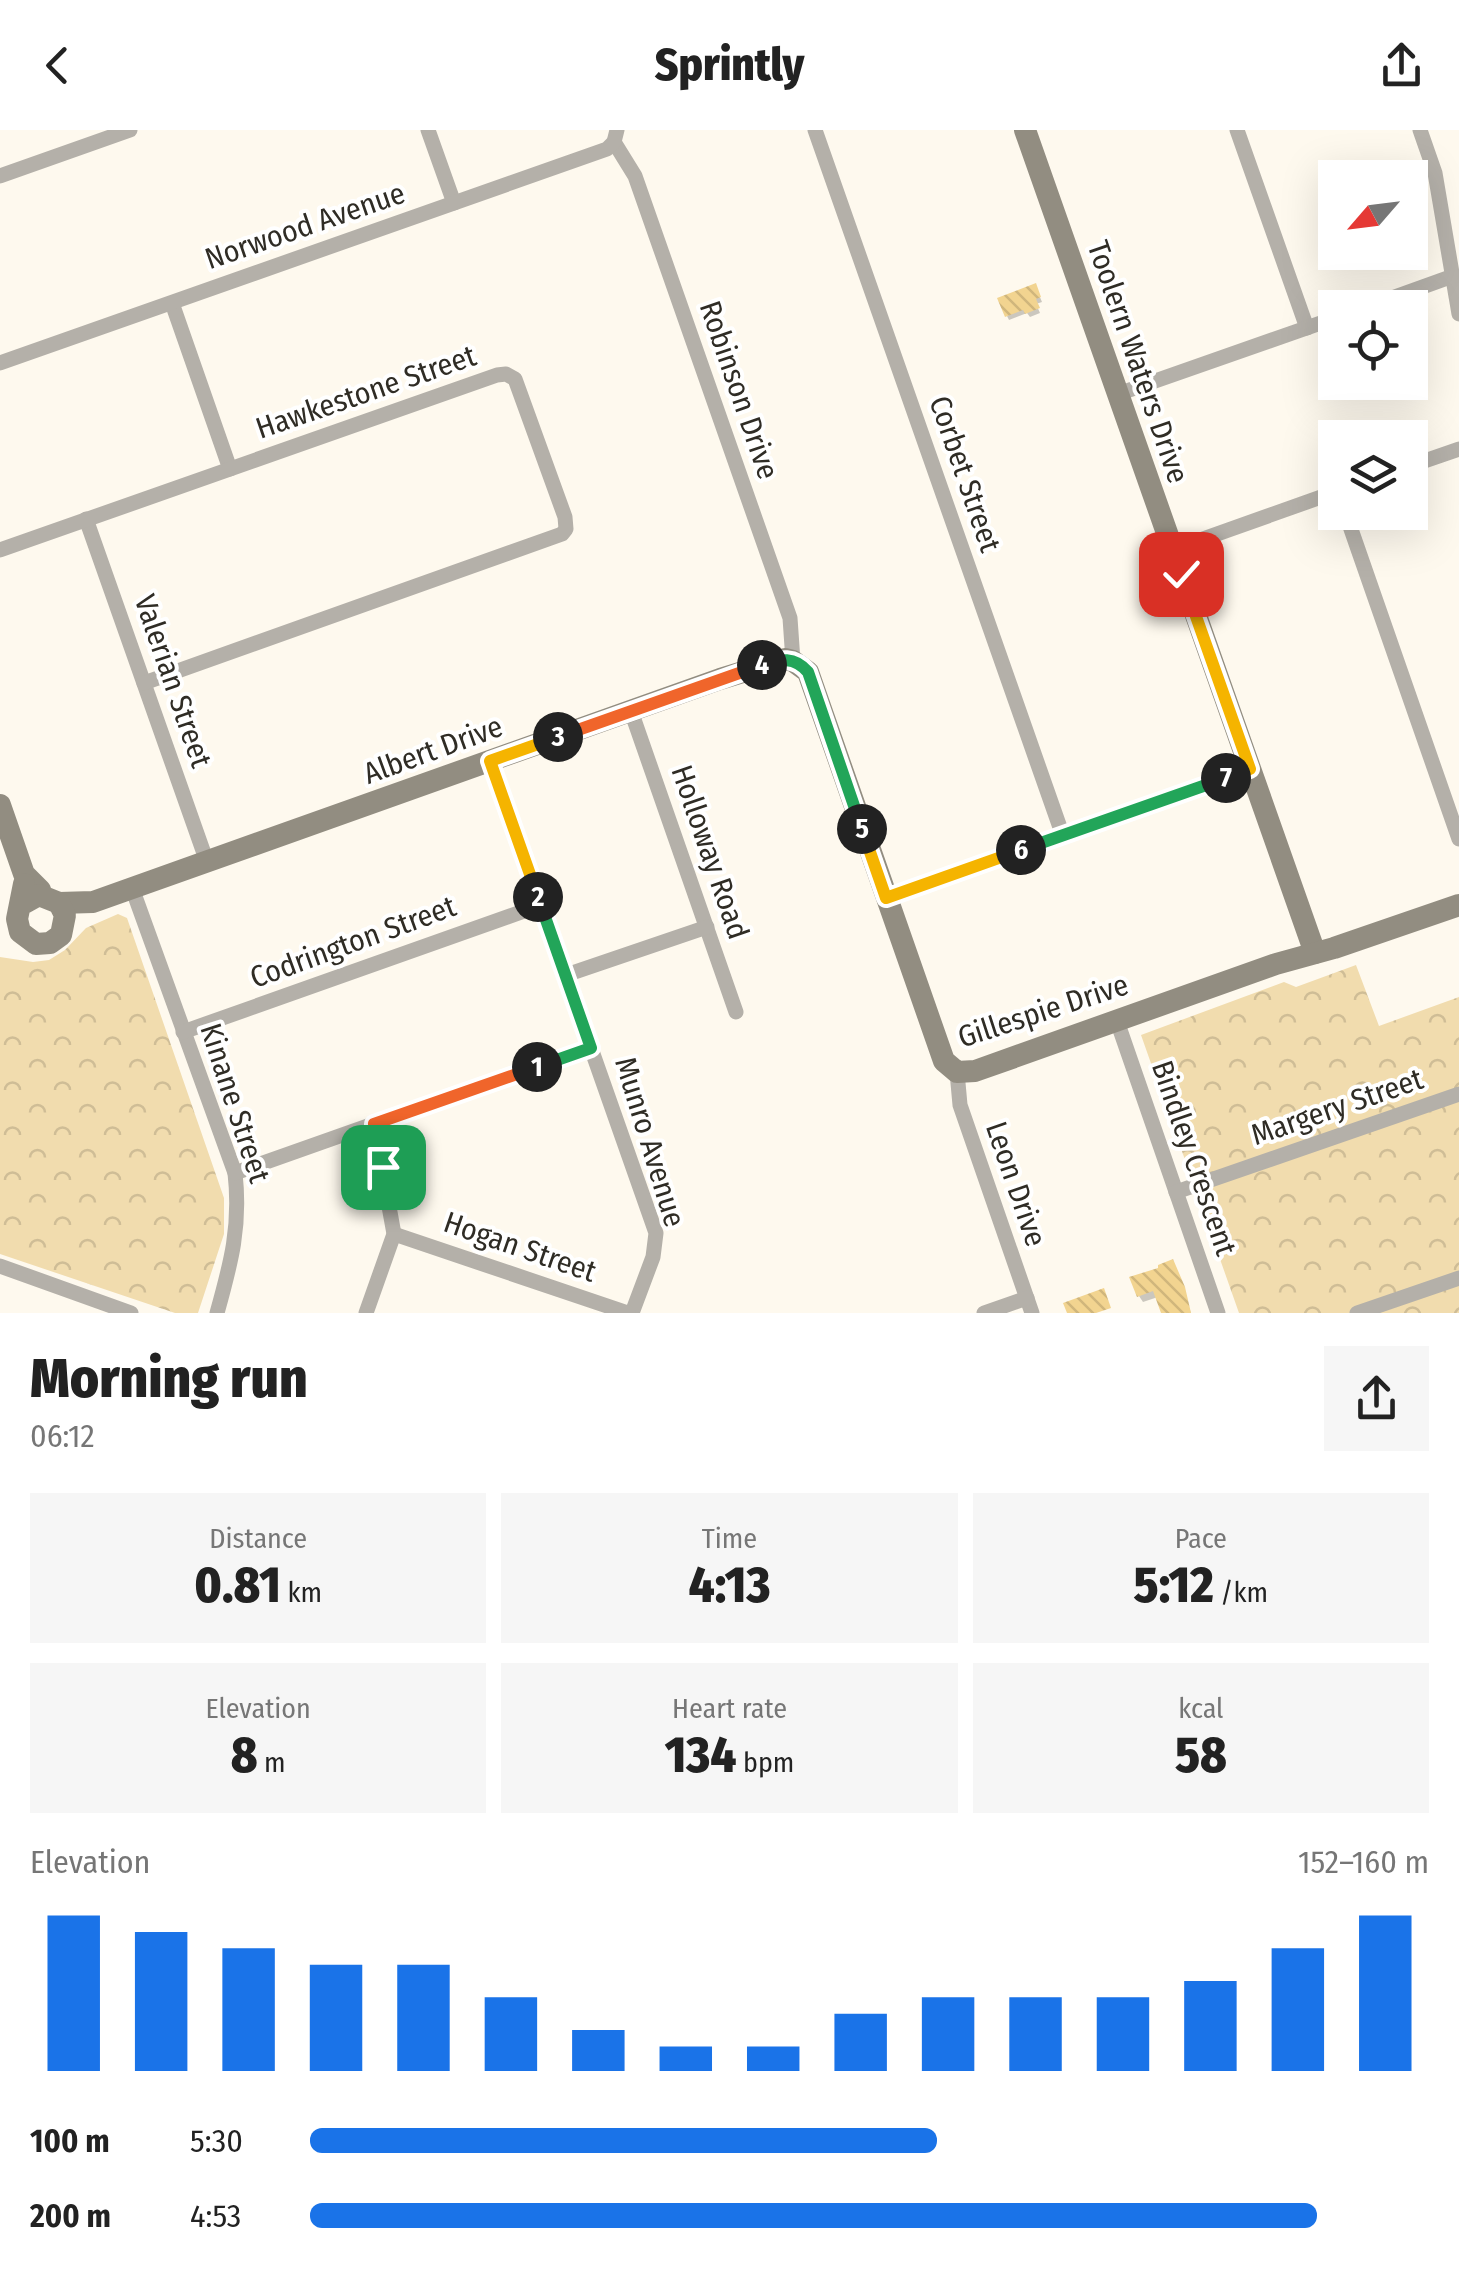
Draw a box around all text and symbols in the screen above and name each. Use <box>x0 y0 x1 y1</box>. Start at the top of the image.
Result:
icon: back <box>30 38 85 93</box>
text: Sprintly <box>655 38 804 92</box>
icon: share <box>1374 38 1429 93</box>
north arrow <box>1318 160 1428 270</box>
map controls <box>1318 160 1428 530</box>
street label: Norwood Avenue <box>200 175 410 277</box>
street label: Toolern Waters Drive <box>1080 236 1196 488</box>
button: locate <box>1318 290 1428 400</box>
street label: Robinson Drive <box>692 296 786 484</box>
street label: Hawkestone Street <box>251 337 481 447</box>
street label: Corbet Street <box>922 391 1008 557</box>
button: layers <box>1318 420 1428 530</box>
pin <box>1139 532 1224 617</box>
icon: check <box>1154 547 1209 602</box>
street label: Valerian Street <box>127 590 219 772</box>
pin: 4 <box>737 640 787 690</box>
text: 4 <box>755 648 769 681</box>
street label: Albert Drive <box>359 708 507 792</box>
pin: 3 <box>533 712 583 762</box>
text: 3 <box>551 720 565 753</box>
pin: 7 <box>1201 753 1251 803</box>
street label: Holloway Road <box>663 760 757 944</box>
text: 7 <box>1220 761 1232 794</box>
pin: 5 <box>837 804 887 854</box>
text: 5 <box>855 812 869 845</box>
pin: 6 <box>996 825 1046 875</box>
text: 6 <box>1014 833 1028 866</box>
pin: 2 <box>513 872 563 922</box>
text: 2 <box>532 880 544 913</box>
street label: Codrington Street <box>245 888 461 996</box>
street label: Gillespie Drive <box>953 967 1133 1055</box>
street label: Kinane Street <box>192 1019 278 1187</box>
pin: 1 <box>512 1042 562 1092</box>
text: 1 <box>531 1050 543 1083</box>
street label: Munro Avenue <box>607 1053 693 1231</box>
street label: Bindley Crescent <box>1144 1056 1244 1260</box>
street label: Margery Street <box>1246 1061 1428 1153</box>
street label: Leon Drive <box>978 1117 1054 1251</box>
pin <box>341 1125 426 1210</box>
icon: arrive <box>356 1140 411 1195</box>
street label: Hogan Street <box>439 1204 601 1290</box>
text: Morning run <box>30 1346 308 1412</box>
button: share <box>1324 1346 1429 1451</box>
text: 06:12 <box>30 1417 95 1455</box>
text: Distance <box>209 1522 307 1555</box>
text: Time <box>702 1522 757 1555</box>
text: Pace <box>1175 1522 1227 1555</box>
text: 0.81 <box>194 1555 281 1615</box>
text: 4:13 <box>689 1555 770 1615</box>
text: 5:12 <box>1134 1555 1214 1615</box>
text: km <box>281 1576 322 1609</box>
text: /km <box>1214 1576 1268 1609</box>
text: Elevation <box>205 1692 311 1725</box>
text: Heart rate <box>672 1692 787 1725</box>
text: kcal <box>1178 1692 1224 1725</box>
text: 8 <box>231 1725 258 1785</box>
text: 134 <box>665 1725 736 1785</box>
text: 58 <box>1175 1725 1227 1785</box>
text: m <box>258 1746 286 1779</box>
text: bpm <box>736 1746 794 1779</box>
text: Elevation <box>30 1843 150 1881</box>
text: 152–160 m <box>1298 1843 1429 1881</box>
text: 100 m <box>30 2122 110 2160</box>
text: 5:30 <box>190 2122 243 2160</box>
text: 200 m <box>30 2197 111 2235</box>
text: 4:53 <box>190 2197 241 2235</box>

